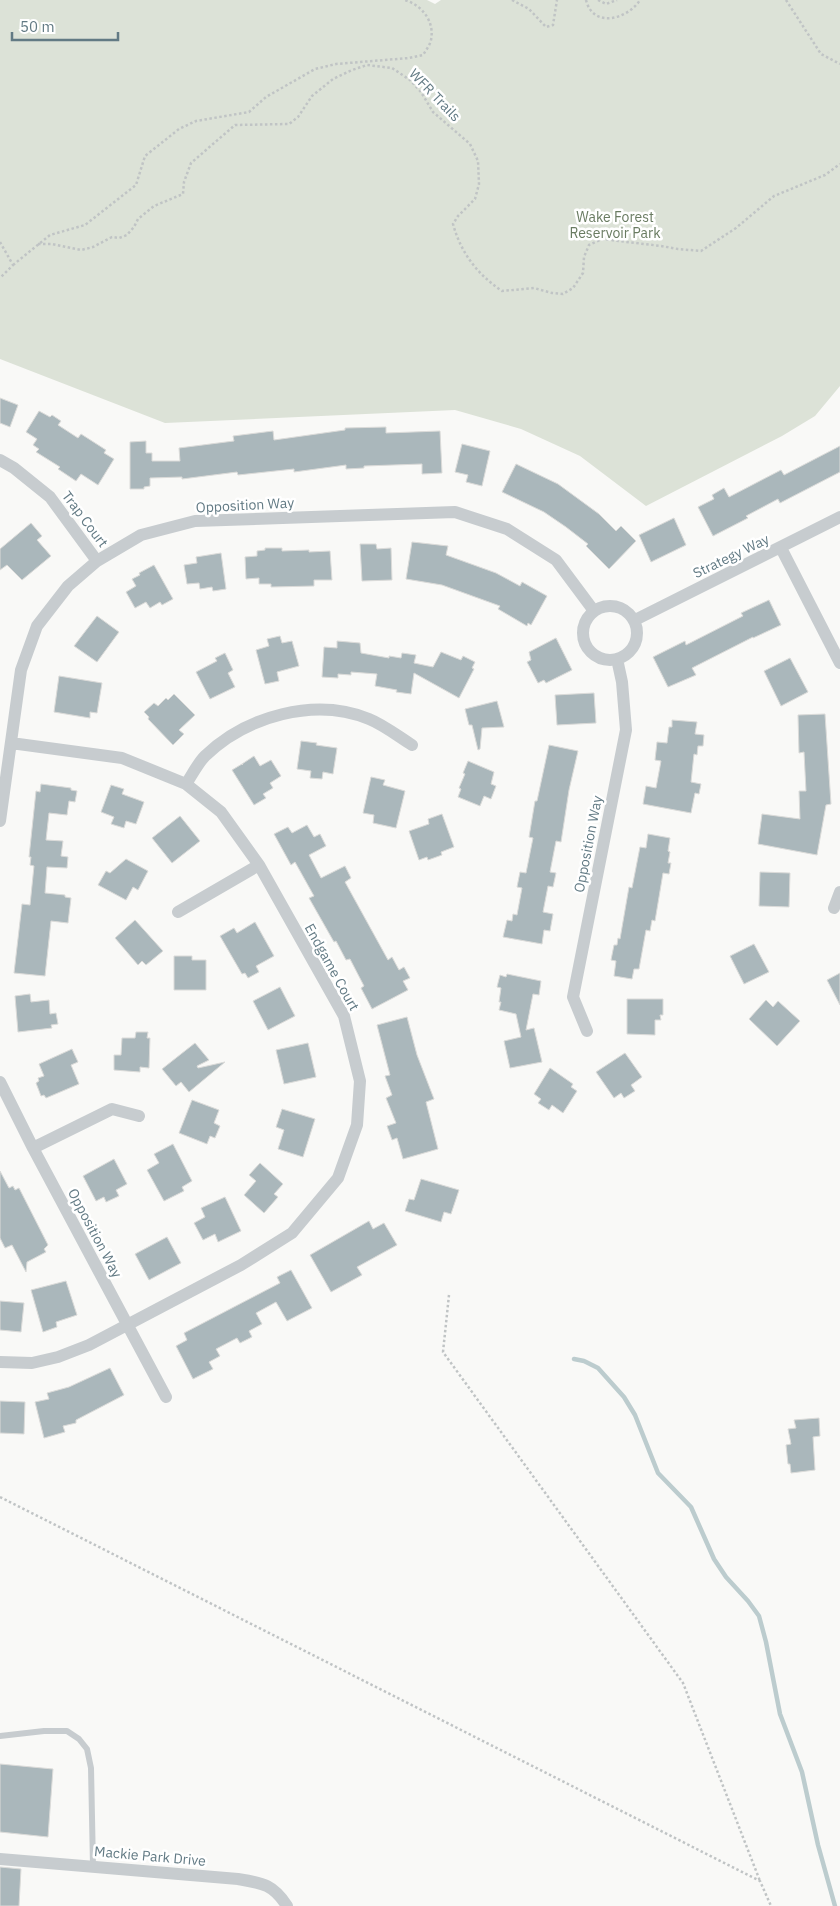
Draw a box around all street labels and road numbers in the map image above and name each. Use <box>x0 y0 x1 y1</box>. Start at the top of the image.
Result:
street label: WFR Trails <box>405 65 465 125</box>
street label: Trap Court <box>58 487 112 551</box>
street label: Opposition Way <box>195 493 295 517</box>
street label: Strategy Way <box>690 530 772 582</box>
street label: Opposition Way <box>570 794 606 894</box>
street label: Endgame Court <box>301 920 363 1014</box>
street label: Opposition Way <box>64 1185 126 1281</box>
street label: Mackie Park Drive <box>93 1842 207 1870</box>

